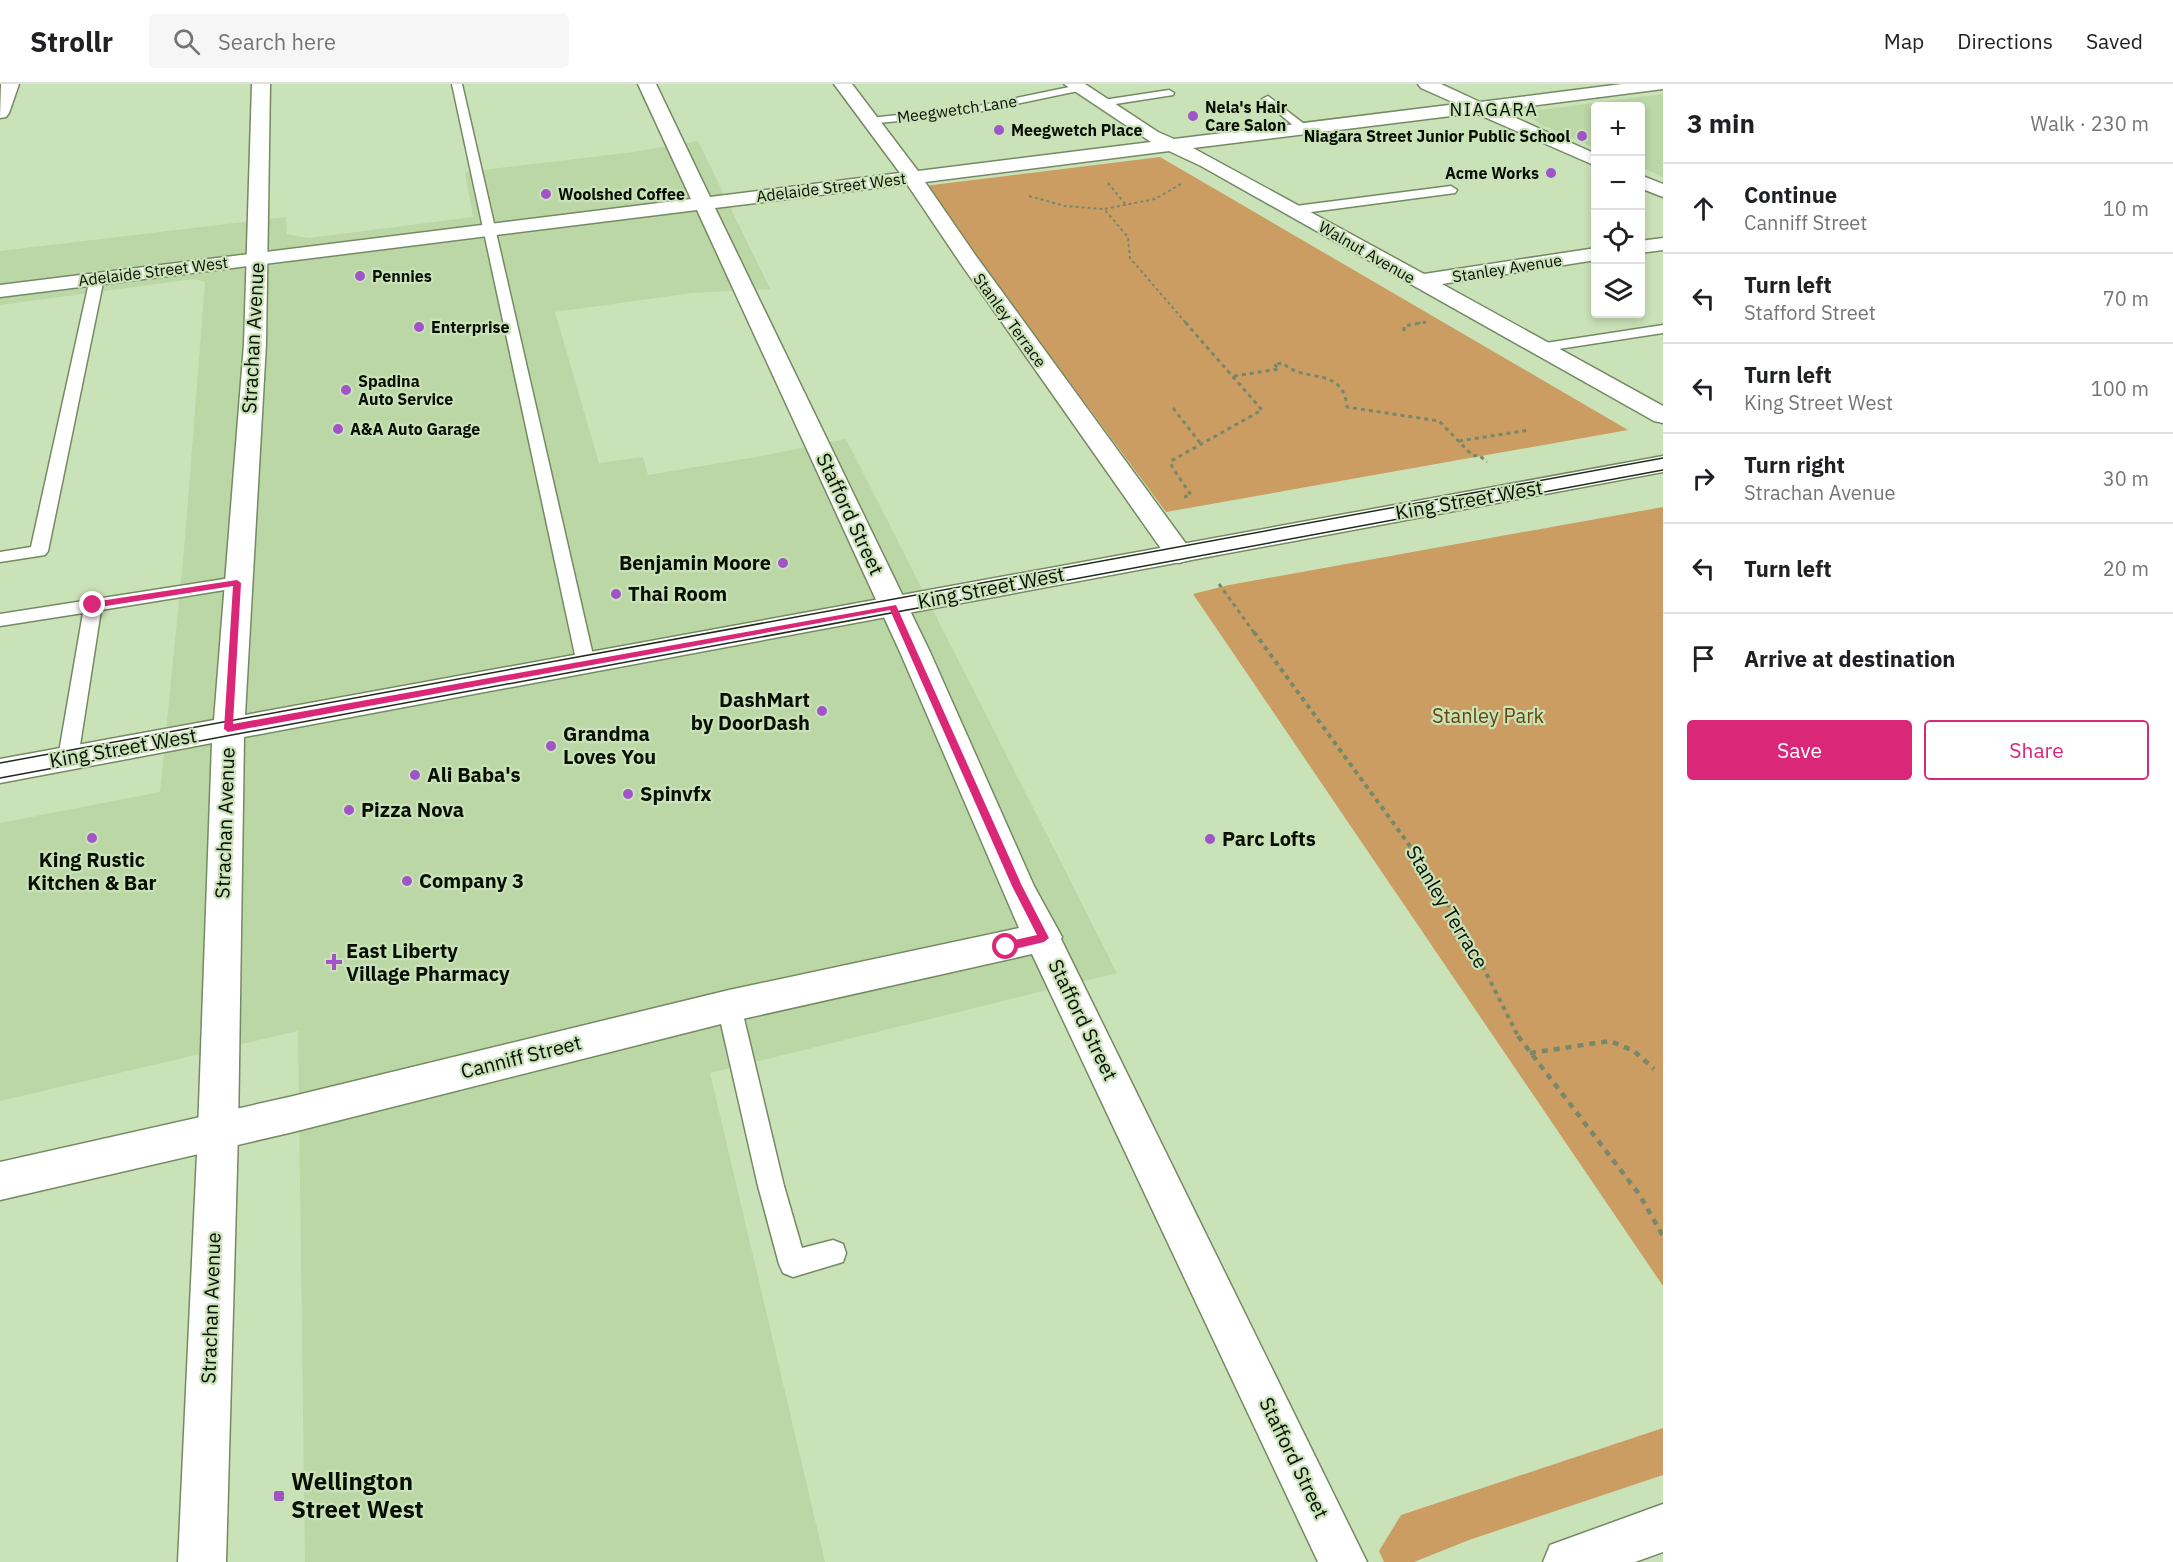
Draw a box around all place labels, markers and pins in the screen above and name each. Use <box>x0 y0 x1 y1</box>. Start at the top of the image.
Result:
place label: Nela's Hair Care Salon <box>1205 97 1288 135</box>
marker: Nela's Hair Care Salon <box>1186 109 1200 123</box>
place label: Meegwetch Place <box>1011 120 1143 140</box>
marker: Meegwetch Place <box>992 123 1006 137</box>
place label: Niagara Street Junior Public School <box>1304 126 1570 146</box>
marker: Niagara Street Junior Public School <box>1575 129 1589 143</box>
place label: Acme Works <box>1445 163 1539 183</box>
marker: Acme Works <box>1544 166 1558 180</box>
place label: Woolshed Coffee <box>558 184 685 204</box>
marker: Woolshed Coffee <box>539 187 553 201</box>
place label: Pennies <box>372 266 432 286</box>
marker: Pennies <box>353 269 367 283</box>
place label: Enterprise <box>431 317 510 337</box>
marker: Enterprise <box>412 320 426 334</box>
place label: Spadina Auto Service <box>358 371 453 409</box>
marker: Spadina Auto Service <box>339 383 353 397</box>
place label: A&A Auto Garage <box>350 419 480 439</box>
marker: A&A Auto Garage <box>331 422 345 436</box>
place label: Benjamin Moore <box>619 549 771 576</box>
marker: Benjamin Moore <box>776 556 790 570</box>
place label: Thai Room <box>628 580 727 607</box>
marker: Thai Room <box>609 587 623 601</box>
place label: DashMart by DoorDash <box>691 686 810 736</box>
marker: DashMart by DoorDash <box>815 704 829 718</box>
place label: Grandma Loves You <box>563 720 656 770</box>
marker: Grandma Loves You <box>544 739 558 753</box>
place label: Ali Baba's <box>427 761 521 788</box>
marker: Ali Baba's <box>408 768 422 782</box>
place label: Spinvfx <box>640 780 711 807</box>
marker: Spinvfx <box>621 787 635 801</box>
place label: Pizza Nova <box>361 796 464 823</box>
marker: Pizza Nova <box>342 803 356 817</box>
place label: Parc Lofts <box>1222 825 1316 852</box>
marker: King Rustic Kitchen & Bar <box>85 831 99 845</box>
marker: Parc Lofts <box>1203 832 1217 846</box>
place label: King Rustic Kitchen & Bar <box>27 846 157 896</box>
place label: Company 3 <box>419 867 524 894</box>
marker: Company 3 <box>400 874 414 888</box>
place label: East Liberty Village Pharmacy <box>346 937 510 987</box>
marker: East Liberty Village Pharmacy <box>327 955 341 969</box>
place label: Wellington Street West <box>291 1465 424 1525</box>
marker: Wellington Street West <box>272 1489 286 1503</box>

